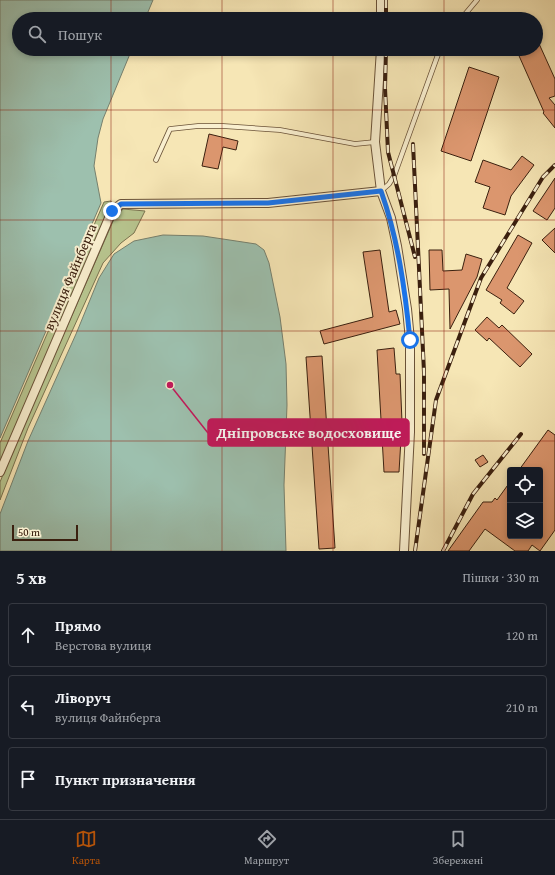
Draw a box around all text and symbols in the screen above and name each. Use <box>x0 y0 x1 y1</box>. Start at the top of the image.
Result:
search box <box>12 12 543 56</box>
icon: search <box>26 23 48 45</box>
text: Пошук <box>58 24 102 45</box>
route end <box>103 202 121 220</box>
street label: вулиця Файнберга <box>38 220 102 333</box>
route start <box>401 331 419 349</box>
callout: Дніпровське водосховище <box>208 419 409 446</box>
text: Дніпровське водосховище <box>216 422 401 443</box>
map controls <box>507 467 543 539</box>
button: locate <box>507 467 543 503</box>
button: layers <box>507 503 543 539</box>
scale bar <box>12 523 78 542</box>
text: 50 m <box>18 524 40 540</box>
text: 5 хв <box>16 565 46 590</box>
text: Пішки · 330 m <box>462 568 539 587</box>
text: Прямо <box>55 615 101 636</box>
icon: ahead <box>17 624 39 646</box>
text: 120 m <box>506 626 538 645</box>
text: Верстова вулиця <box>55 636 151 655</box>
text: Ліворуч <box>55 687 111 708</box>
icon: left <box>17 696 39 718</box>
text: 210 m <box>506 698 538 717</box>
text: вулиця Файнберга <box>55 708 161 727</box>
icon: arrive <box>17 768 39 790</box>
text: Пункт призначення <box>55 769 196 790</box>
tab: Карта <box>72 828 100 868</box>
tab: Маршрут <box>244 828 289 868</box>
tab: Збережені <box>433 828 483 868</box>

